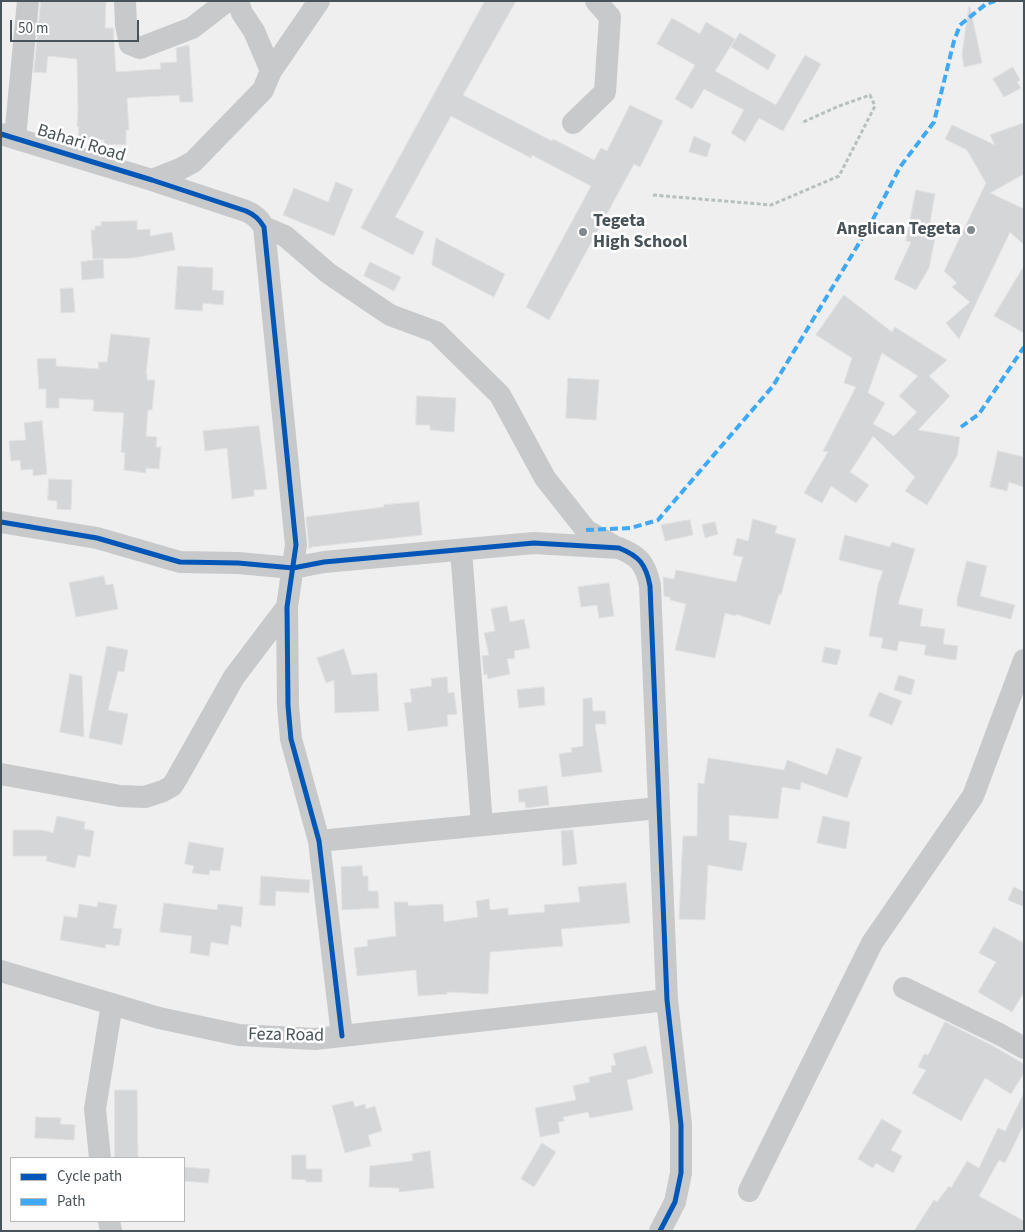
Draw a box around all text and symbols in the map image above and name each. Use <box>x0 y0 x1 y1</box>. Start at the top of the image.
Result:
scale bar <box>12 10 141 42</box>
text: 50 m <box>18 18 48 39</box>
street label: Bahari Road <box>34 120 128 168</box>
place label: Tegeta High School <box>593 211 687 253</box>
place label: Anglican Tegeta <box>837 219 961 241</box>
marker: Anglican Tegeta <box>965 224 977 236</box>
marker: Tegeta High School <box>577 226 589 238</box>
street label: Feza Road <box>248 1025 324 1047</box>
legend <box>10 1157 185 1222</box>
text: Cycle path <box>57 1166 122 1187</box>
text: Path <box>57 1191 85 1212</box>

